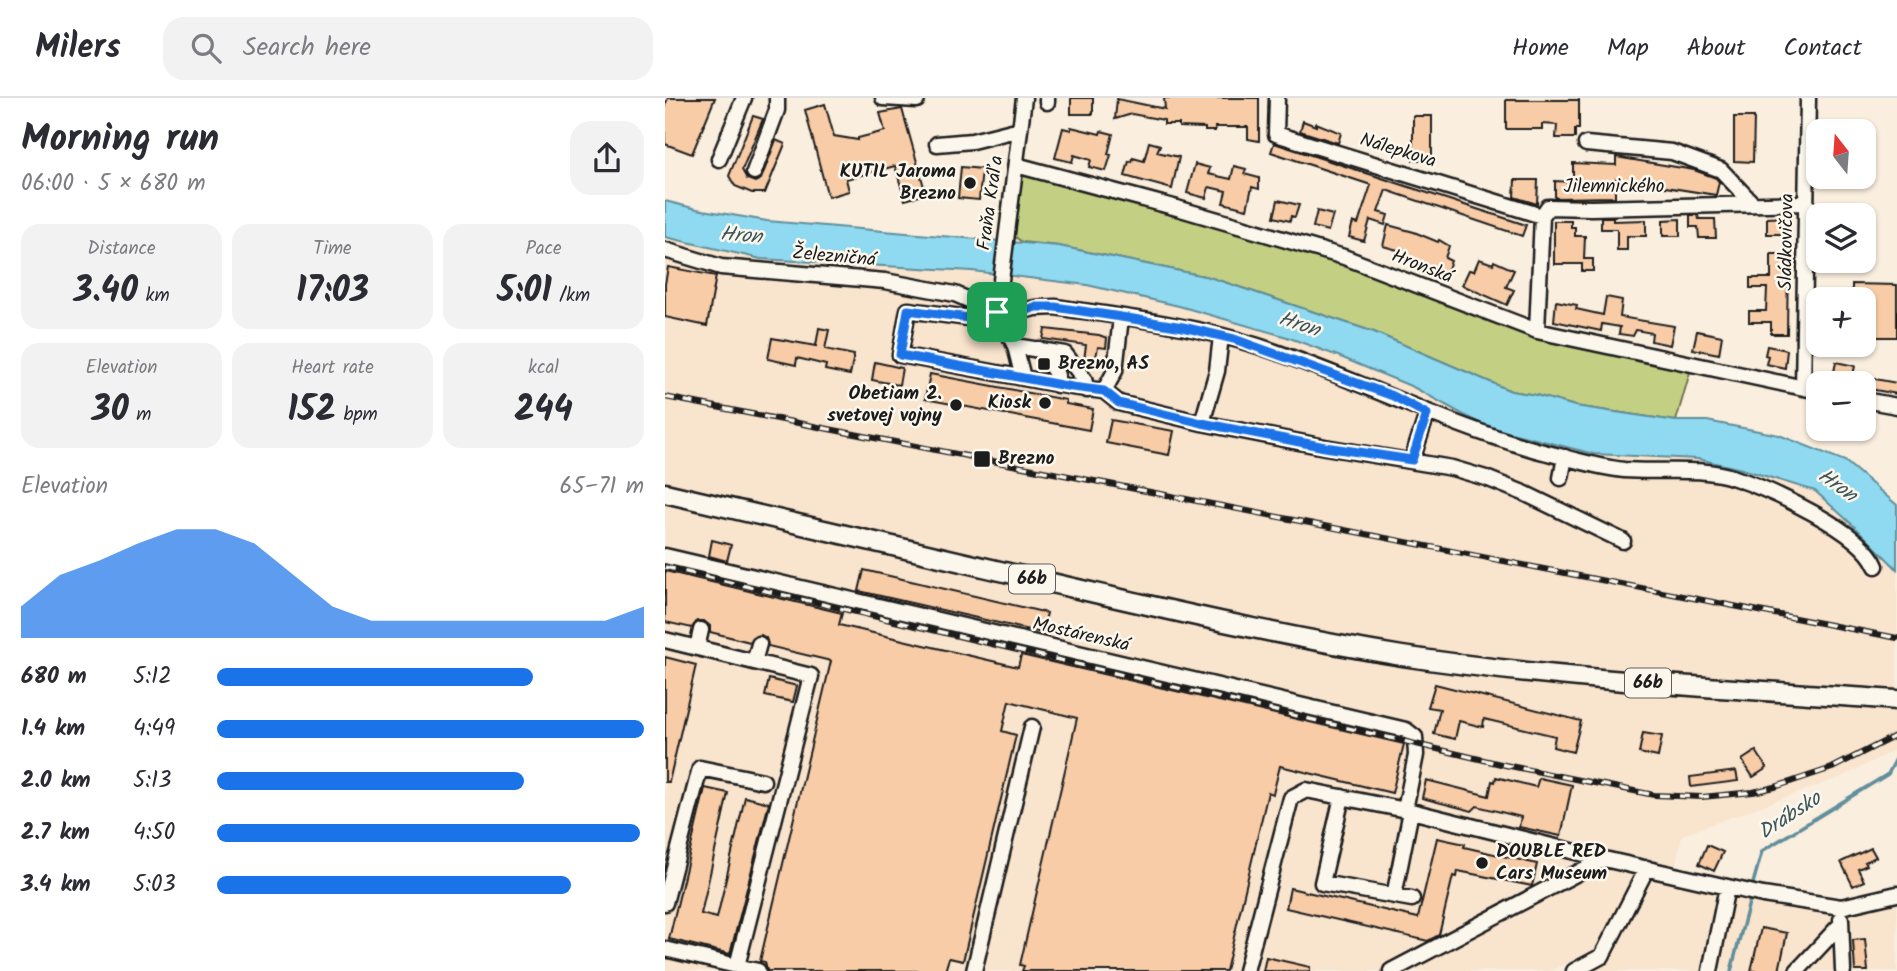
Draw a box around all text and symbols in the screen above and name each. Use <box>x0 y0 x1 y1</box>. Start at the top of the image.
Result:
search box <box>163 17 653 80</box>
text: Milers <box>35 22 121 75</box>
text: Search here <box>243 27 371 69</box>
icon: search <box>187 29 225 67</box>
text: Home <box>1512 29 1569 68</box>
text: Map <box>1607 29 1649 68</box>
text: About <box>1687 29 1745 68</box>
text: Contact <box>1783 29 1862 68</box>
text: Morning run <box>21 110 219 170</box>
north arrow <box>1806 119 1876 189</box>
map controls <box>1806 119 1876 441</box>
button: share <box>570 121 644 195</box>
street label: Nálepkova <box>1356 125 1440 177</box>
street label: Fraňa Kráľa <box>969 154 1013 252</box>
place label: KUTIL Jaroma Brezno <box>840 157 956 209</box>
text: 06:00 · 5 × 680 m <box>21 166 206 202</box>
street label: Jilemnického <box>1564 172 1664 202</box>
marker: KUTIL Jaroma Brezno <box>962 175 978 191</box>
street label: Sládkovičova <box>1771 193 1803 291</box>
button: layers <box>1806 203 1876 273</box>
water label: Hron <box>719 218 765 254</box>
text: Distance <box>87 234 156 264</box>
text: Time <box>313 234 352 264</box>
text: Pace <box>525 234 562 264</box>
street label: Železničná <box>791 238 879 276</box>
street label: Hronská <box>1387 242 1459 293</box>
text: 3.40 <box>73 264 138 320</box>
text: 17:03 <box>296 264 369 320</box>
text: 5:01 <box>497 264 552 320</box>
text: km <box>138 281 170 311</box>
text: /km <box>552 281 590 311</box>
pin <box>967 282 1027 342</box>
button: + <box>1806 287 1876 357</box>
icon: arrive <box>978 293 1016 331</box>
water label: Hron <box>1274 303 1326 348</box>
place label: Brezno, AS <box>1058 349 1150 379</box>
text: Elevation <box>86 353 157 383</box>
text: Heart rate <box>291 353 374 383</box>
text: kcal <box>528 353 559 383</box>
marker: Brezno, AS <box>1036 356 1052 372</box>
button: − <box>1806 371 1876 441</box>
place label: Obetiam 2. svetovej vojny <box>827 379 942 431</box>
text: 30 <box>92 383 129 439</box>
text: 152 <box>287 383 336 439</box>
text: 244 <box>514 383 573 439</box>
place label: Kiosk <box>988 388 1032 418</box>
marker: Kiosk <box>1037 395 1053 411</box>
marker: Obetiam 2. svetovej vojny <box>948 397 964 413</box>
text: m <box>129 400 151 430</box>
text: bpm <box>336 400 378 430</box>
place label: Brezno <box>998 444 1055 474</box>
marker: Brezno <box>972 449 992 469</box>
water label: Hron <box>1810 461 1865 513</box>
text: Elevation <box>21 469 108 505</box>
text: 65–71 m <box>559 469 644 505</box>
road number: 66b <box>1009 564 1055 593</box>
street label: Mostárenská <box>1029 609 1135 661</box>
text: 680 m <box>21 659 87 695</box>
text: 5:12 <box>133 659 172 695</box>
road number: 66b <box>1625 668 1671 698</box>
text: 1.4 km <box>21 711 85 747</box>
text: 4:49 <box>133 711 175 747</box>
text: 2.0 km <box>21 763 91 799</box>
text: 5:13 <box>133 763 171 799</box>
water label: Drábsko <box>1752 782 1829 849</box>
text: 2.7 km <box>21 815 90 851</box>
text: 4:50 <box>133 815 175 851</box>
place label: DOUBLE RED Cars Museum <box>1496 837 1607 889</box>
marker: DOUBLE RED Cars Museum <box>1474 855 1490 871</box>
text: 3.4 km <box>21 867 91 903</box>
text: 5:03 <box>133 867 176 903</box>

